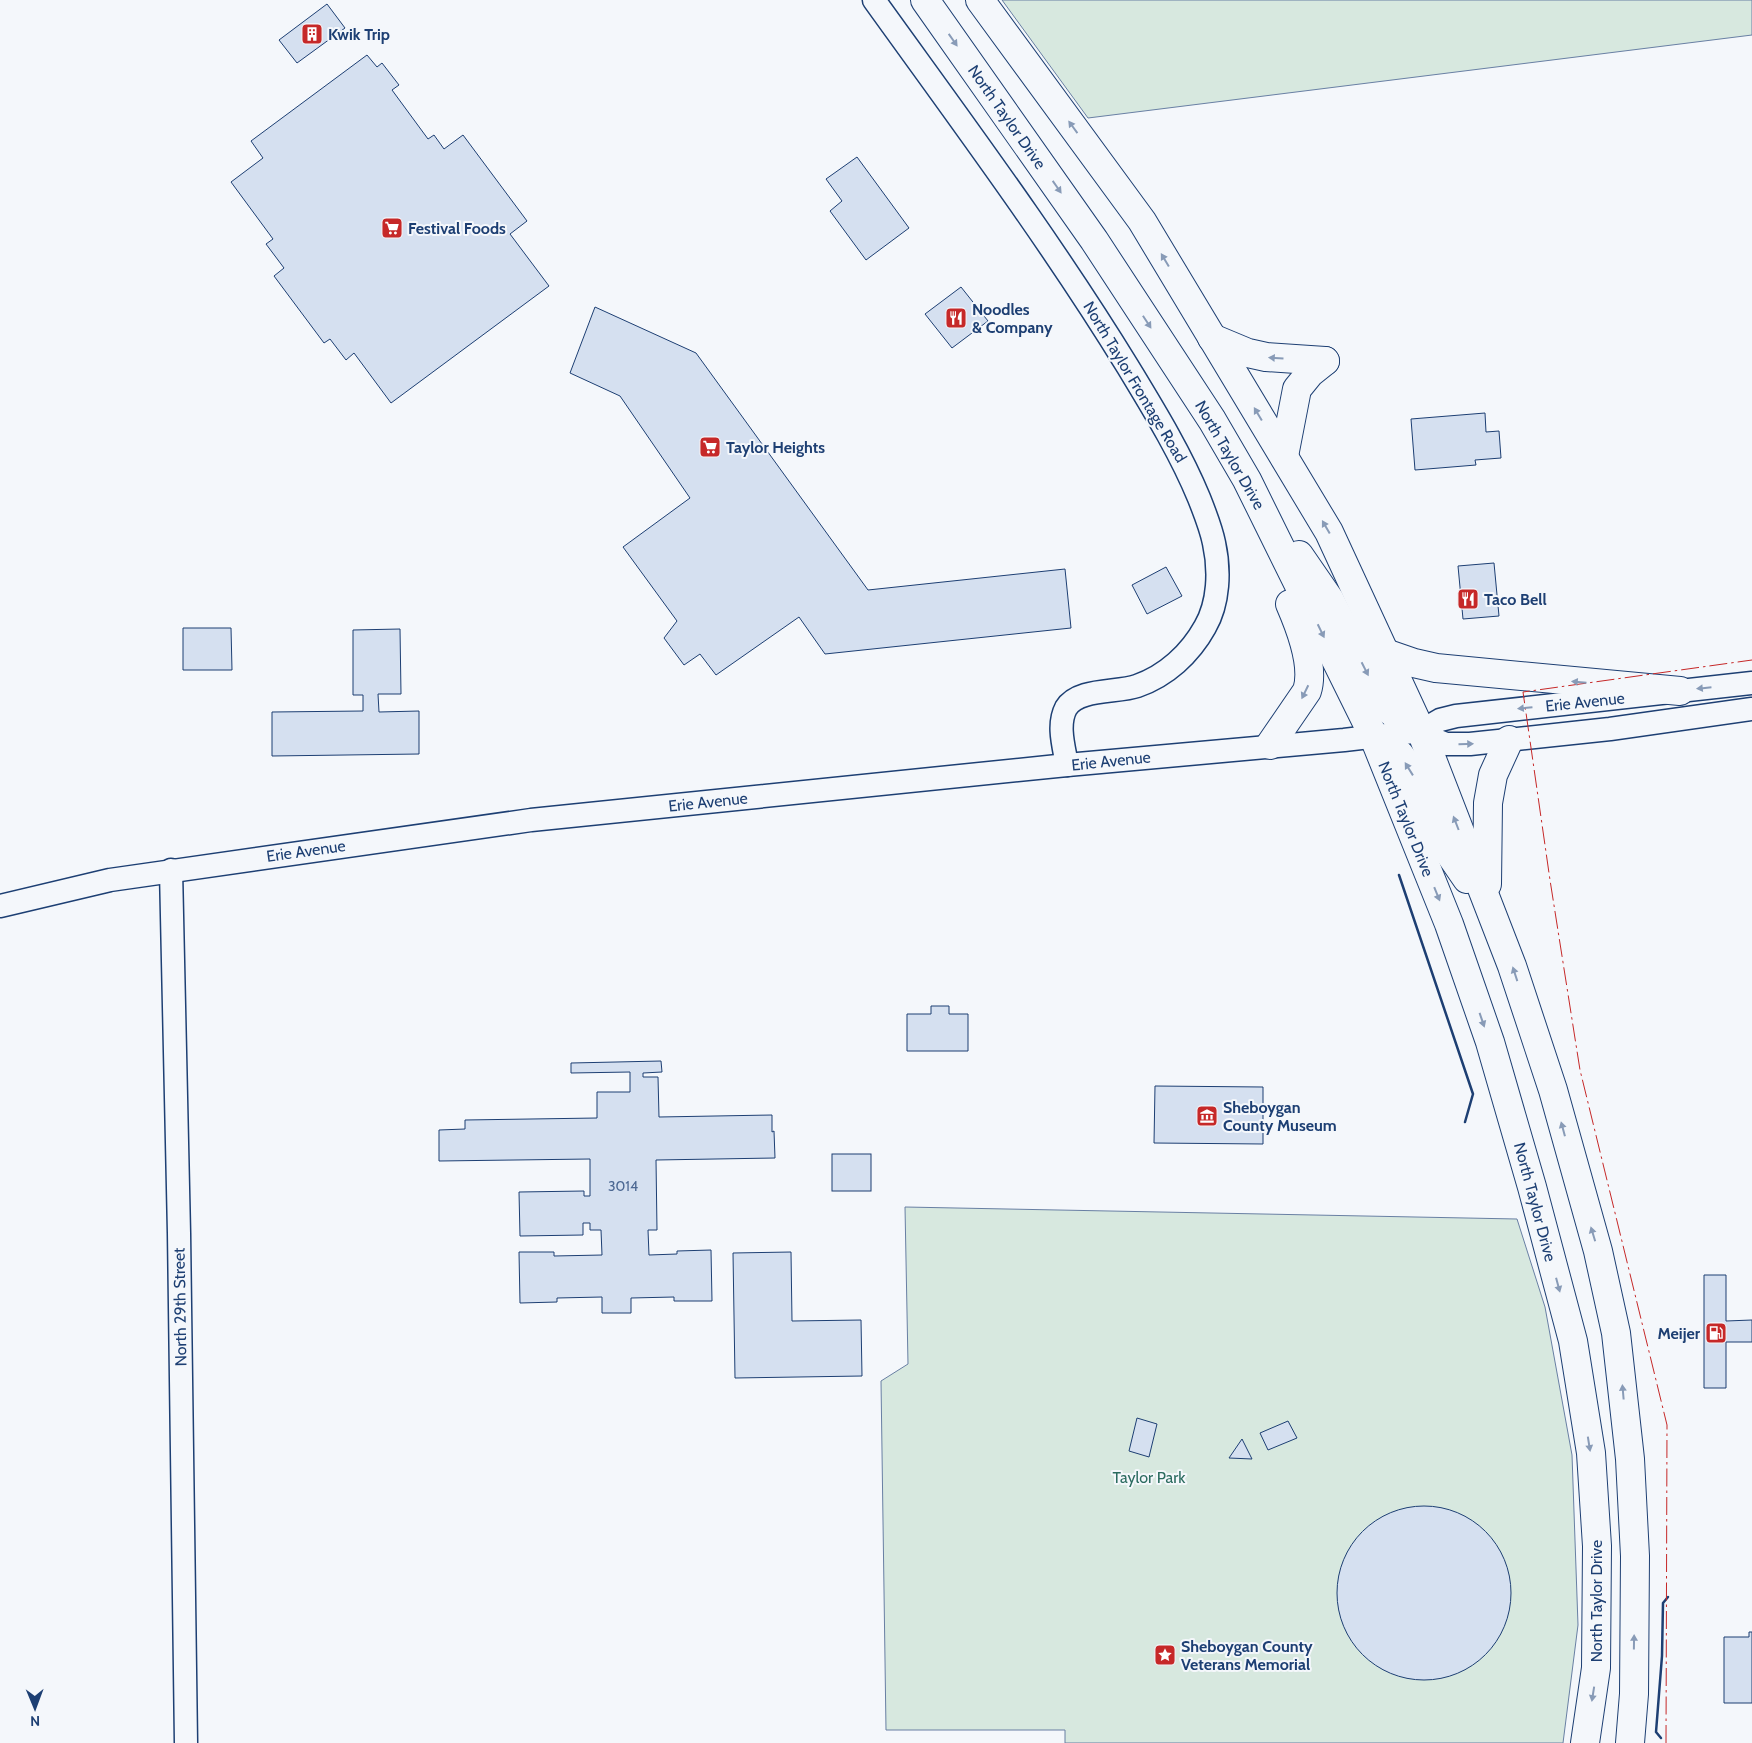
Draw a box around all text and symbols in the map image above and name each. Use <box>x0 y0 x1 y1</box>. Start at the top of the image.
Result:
building icon: Kwik Trip <box>300 22 324 46</box>
place label: Kwik Trip <box>328 25 390 44</box>
one-way arrow <box>948 33 958 47</box>
street label: North Taylor Drive <box>964 61 1050 173</box>
one-way arrow <box>1068 120 1078 134</box>
one-way arrow <box>1052 180 1062 194</box>
supermarket icon: Festival Foods <box>380 216 404 240</box>
place label: Festival Foods <box>408 219 506 238</box>
one-way arrow <box>1161 254 1170 267</box>
street label: North Taylor Frontage Road <box>1079 298 1191 466</box>
place label: Noodles & Company <box>972 300 1053 337</box>
restaurant icon: Noodles & Company <box>944 306 968 330</box>
one-way arrow <box>1143 315 1152 329</box>
one-way arrow <box>1268 353 1284 361</box>
street label: North Taylor Drive <box>1191 397 1269 513</box>
one-way arrow <box>1254 408 1263 421</box>
supermarket icon: Taylor Heights <box>698 435 722 459</box>
place label: Taylor Heights <box>726 438 825 457</box>
one-way arrow <box>1322 520 1331 534</box>
restaurant icon: Taco Bell <box>1456 587 1480 611</box>
place label: Taco Bell <box>1484 590 1547 609</box>
one-way arrow <box>1317 624 1325 638</box>
one-way arrow <box>1361 662 1369 676</box>
one-way arrow <box>1571 678 1587 686</box>
one-way arrow <box>1695 684 1711 692</box>
one-way arrow <box>1301 685 1309 699</box>
street label: Erie Avenue <box>1544 688 1626 716</box>
one-way arrow <box>1516 704 1532 712</box>
one-way arrow <box>1459 740 1475 748</box>
street label: Erie Avenue <box>1070 747 1152 775</box>
street label: North Taylor Drive <box>1374 759 1438 879</box>
one-way arrow <box>1405 763 1414 776</box>
street label: Erie Avenue <box>667 788 749 816</box>
one-way arrow <box>1452 815 1460 830</box>
street label: Erie Avenue <box>265 836 347 866</box>
one-way arrow <box>1433 887 1441 901</box>
one-way arrow <box>1511 967 1518 982</box>
one-way arrow <box>1478 1013 1486 1028</box>
place label: Sheboygan County Museum <box>1223 1098 1337 1135</box>
museum icon: Sheboygan County Museum <box>1195 1104 1219 1128</box>
one-way arrow <box>1559 1122 1567 1137</box>
street label: North Taylor Drive <box>1510 1140 1560 1264</box>
house number: 3014 <box>608 1177 638 1195</box>
one-way arrow <box>1589 1227 1597 1242</box>
street label: North 29th Street <box>169 1247 191 1367</box>
one-way arrow <box>1554 1277 1562 1292</box>
fuel station icon: Meijer <box>1704 1321 1728 1345</box>
place label: Meijer <box>1657 1324 1701 1343</box>
one-way arrow <box>1619 1384 1627 1400</box>
one-way arrow <box>1586 1437 1594 1453</box>
park label: Taylor Park <box>1113 1468 1186 1487</box>
street label: North Taylor Drive <box>1587 1540 1606 1662</box>
one-way arrow <box>1630 1634 1638 1650</box>
place label: Sheboygan County Veterans Memorial <box>1181 1637 1313 1674</box>
place icon: Sheboygan County Veterans Memorial <box>1153 1643 1177 1667</box>
north arrow <box>10 1683 60 1733</box>
one-way arrow <box>1588 1686 1596 1702</box>
text: N <box>30 1712 40 1730</box>

